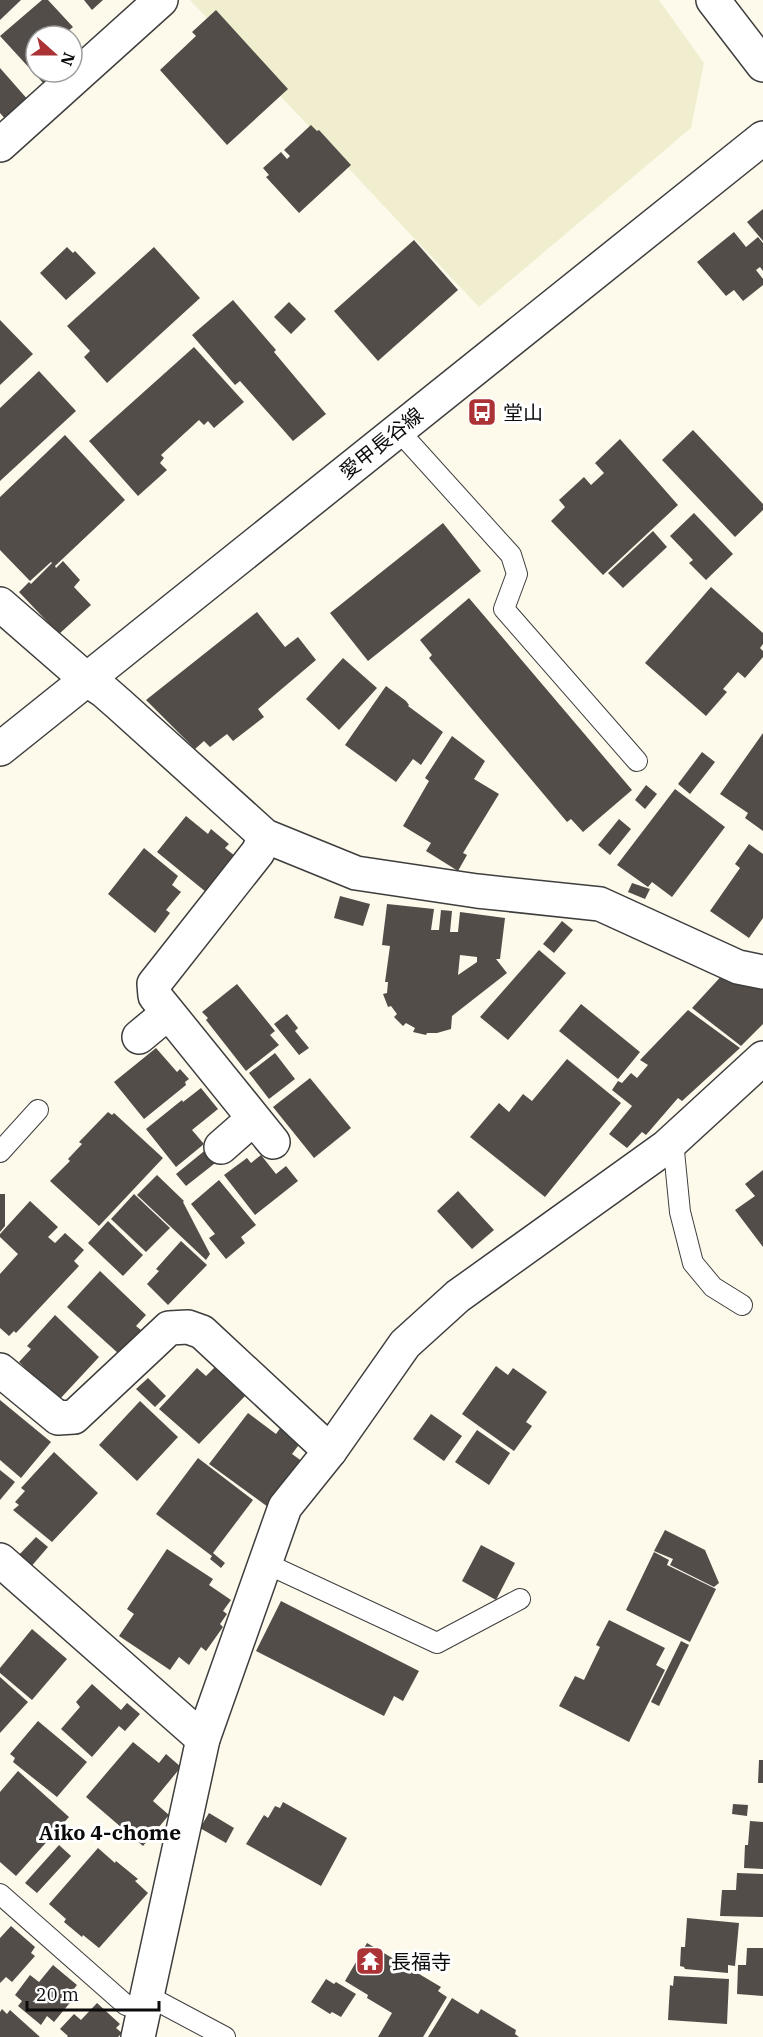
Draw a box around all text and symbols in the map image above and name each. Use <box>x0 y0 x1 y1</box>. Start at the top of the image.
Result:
north arrow <box>24 24 84 84</box>
text: N <box>56 50 80 69</box>
bus stop icon: 堂山 <box>466 396 498 428</box>
place label: 堂山 <box>503 399 543 426</box>
street label: 愛甲長谷線 <box>334 401 428 485</box>
district label: Aiko 4-chome <box>39 1818 181 1846</box>
temple icon: 長福寺 <box>354 1945 386 1977</box>
place label: 長福寺 <box>391 1948 451 1975</box>
scale bar <box>27 1974 159 2012</box>
text: 20 m <box>36 1983 79 2006</box>

